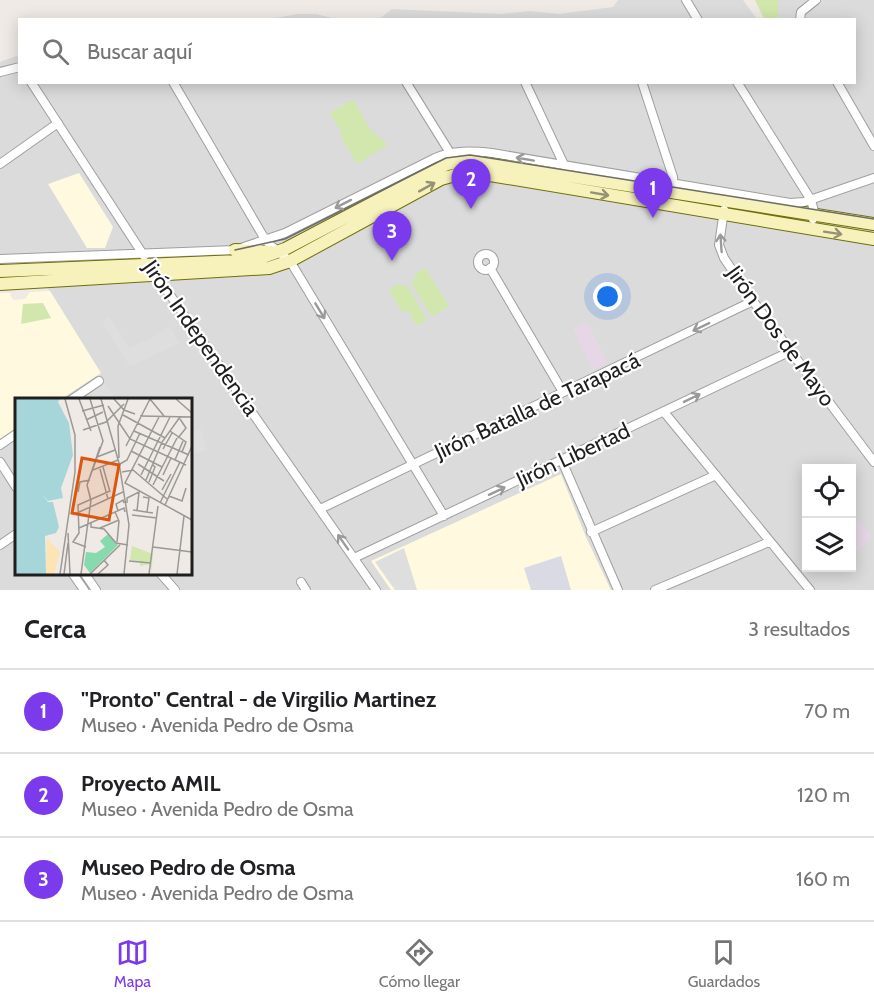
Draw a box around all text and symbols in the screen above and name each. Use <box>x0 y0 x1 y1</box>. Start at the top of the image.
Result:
search box <box>18 18 856 84</box>
icon: search <box>39 35 72 68</box>
text: Buscar aquí <box>87 38 192 65</box>
one-way arrow <box>516 153 536 164</box>
pin: 2 <box>452 160 490 209</box>
pin: 1 <box>634 168 672 218</box>
one-way arrow <box>417 181 435 192</box>
one-way arrow <box>589 189 609 200</box>
one-way arrow <box>334 199 352 211</box>
pin: 3 <box>372 212 412 261</box>
one-way arrow <box>823 227 843 238</box>
one-way arrow <box>716 234 727 254</box>
street label: Jirón Independencia <box>137 254 265 421</box>
street label: Jirón Dos de Mayo <box>720 260 841 412</box>
your location <box>593 282 622 311</box>
one-way arrow <box>315 302 327 319</box>
one-way arrow <box>692 321 710 333</box>
street label: Jirón Batalla de Tarapacá <box>429 346 644 466</box>
one-way arrow <box>683 392 701 404</box>
inset map <box>15 398 192 575</box>
street label: Jirón Libertad <box>511 417 634 494</box>
map controls <box>802 464 856 572</box>
button: locate <box>802 464 856 518</box>
one-way arrow <box>488 485 506 496</box>
button: layers <box>802 518 856 572</box>
one-way arrow <box>337 534 349 551</box>
text: Cerca <box>24 613 86 645</box>
text: 3 resultados <box>748 617 850 641</box>
text: "Pronto" Central - de Virgilio Martinez <box>81 686 436 713</box>
text: 1 <box>40 699 47 723</box>
text: 70 m <box>804 699 850 723</box>
text: Museo · Avenida Pedro de Osma <box>81 713 354 737</box>
text: Proyecto AMIL <box>81 770 220 797</box>
text: 2 <box>38 783 49 807</box>
text: 120 m <box>797 783 850 807</box>
text: Museo · Avenida Pedro de Osma <box>81 797 354 821</box>
text: Museo Pedro de Osma <box>81 854 295 881</box>
text: 3 <box>38 867 49 891</box>
text: 160 m <box>796 867 850 891</box>
text: Museo · Avenida Pedro de Osma <box>81 881 354 905</box>
tab: Mapa <box>114 936 151 991</box>
tab: Cómo llegar <box>379 936 460 991</box>
tab: Guardados <box>688 936 760 991</box>

